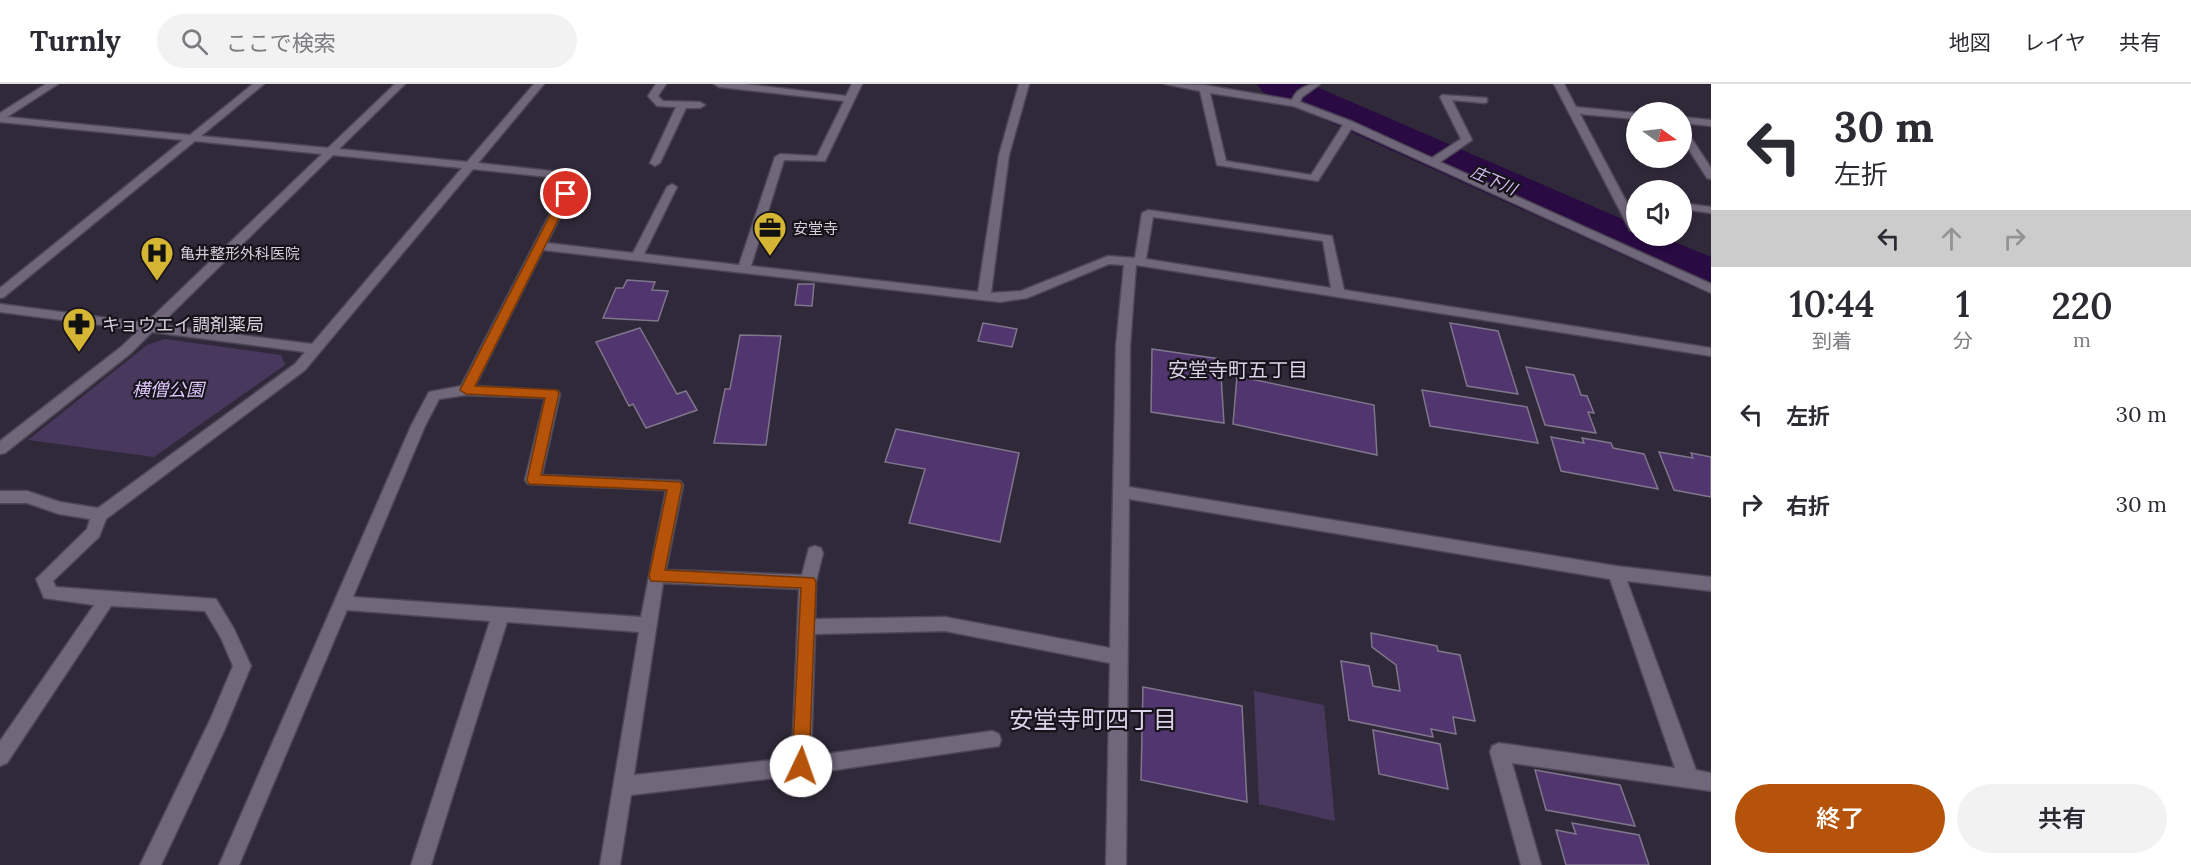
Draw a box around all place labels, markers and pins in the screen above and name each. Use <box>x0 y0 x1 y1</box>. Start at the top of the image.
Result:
pin <box>540 168 591 219</box>
office icon: 安堂寺 <box>752 210 788 257</box>
place label: 安堂寺 <box>793 219 838 238</box>
hospital icon: 亀井整形外科医院 <box>139 235 175 282</box>
place label: 亀井整形外科医院 <box>180 244 300 263</box>
pharmacy icon: キョウエイ調剤薬局 <box>61 306 97 353</box>
place label: キョウエイ調剤薬局 <box>102 313 264 336</box>

